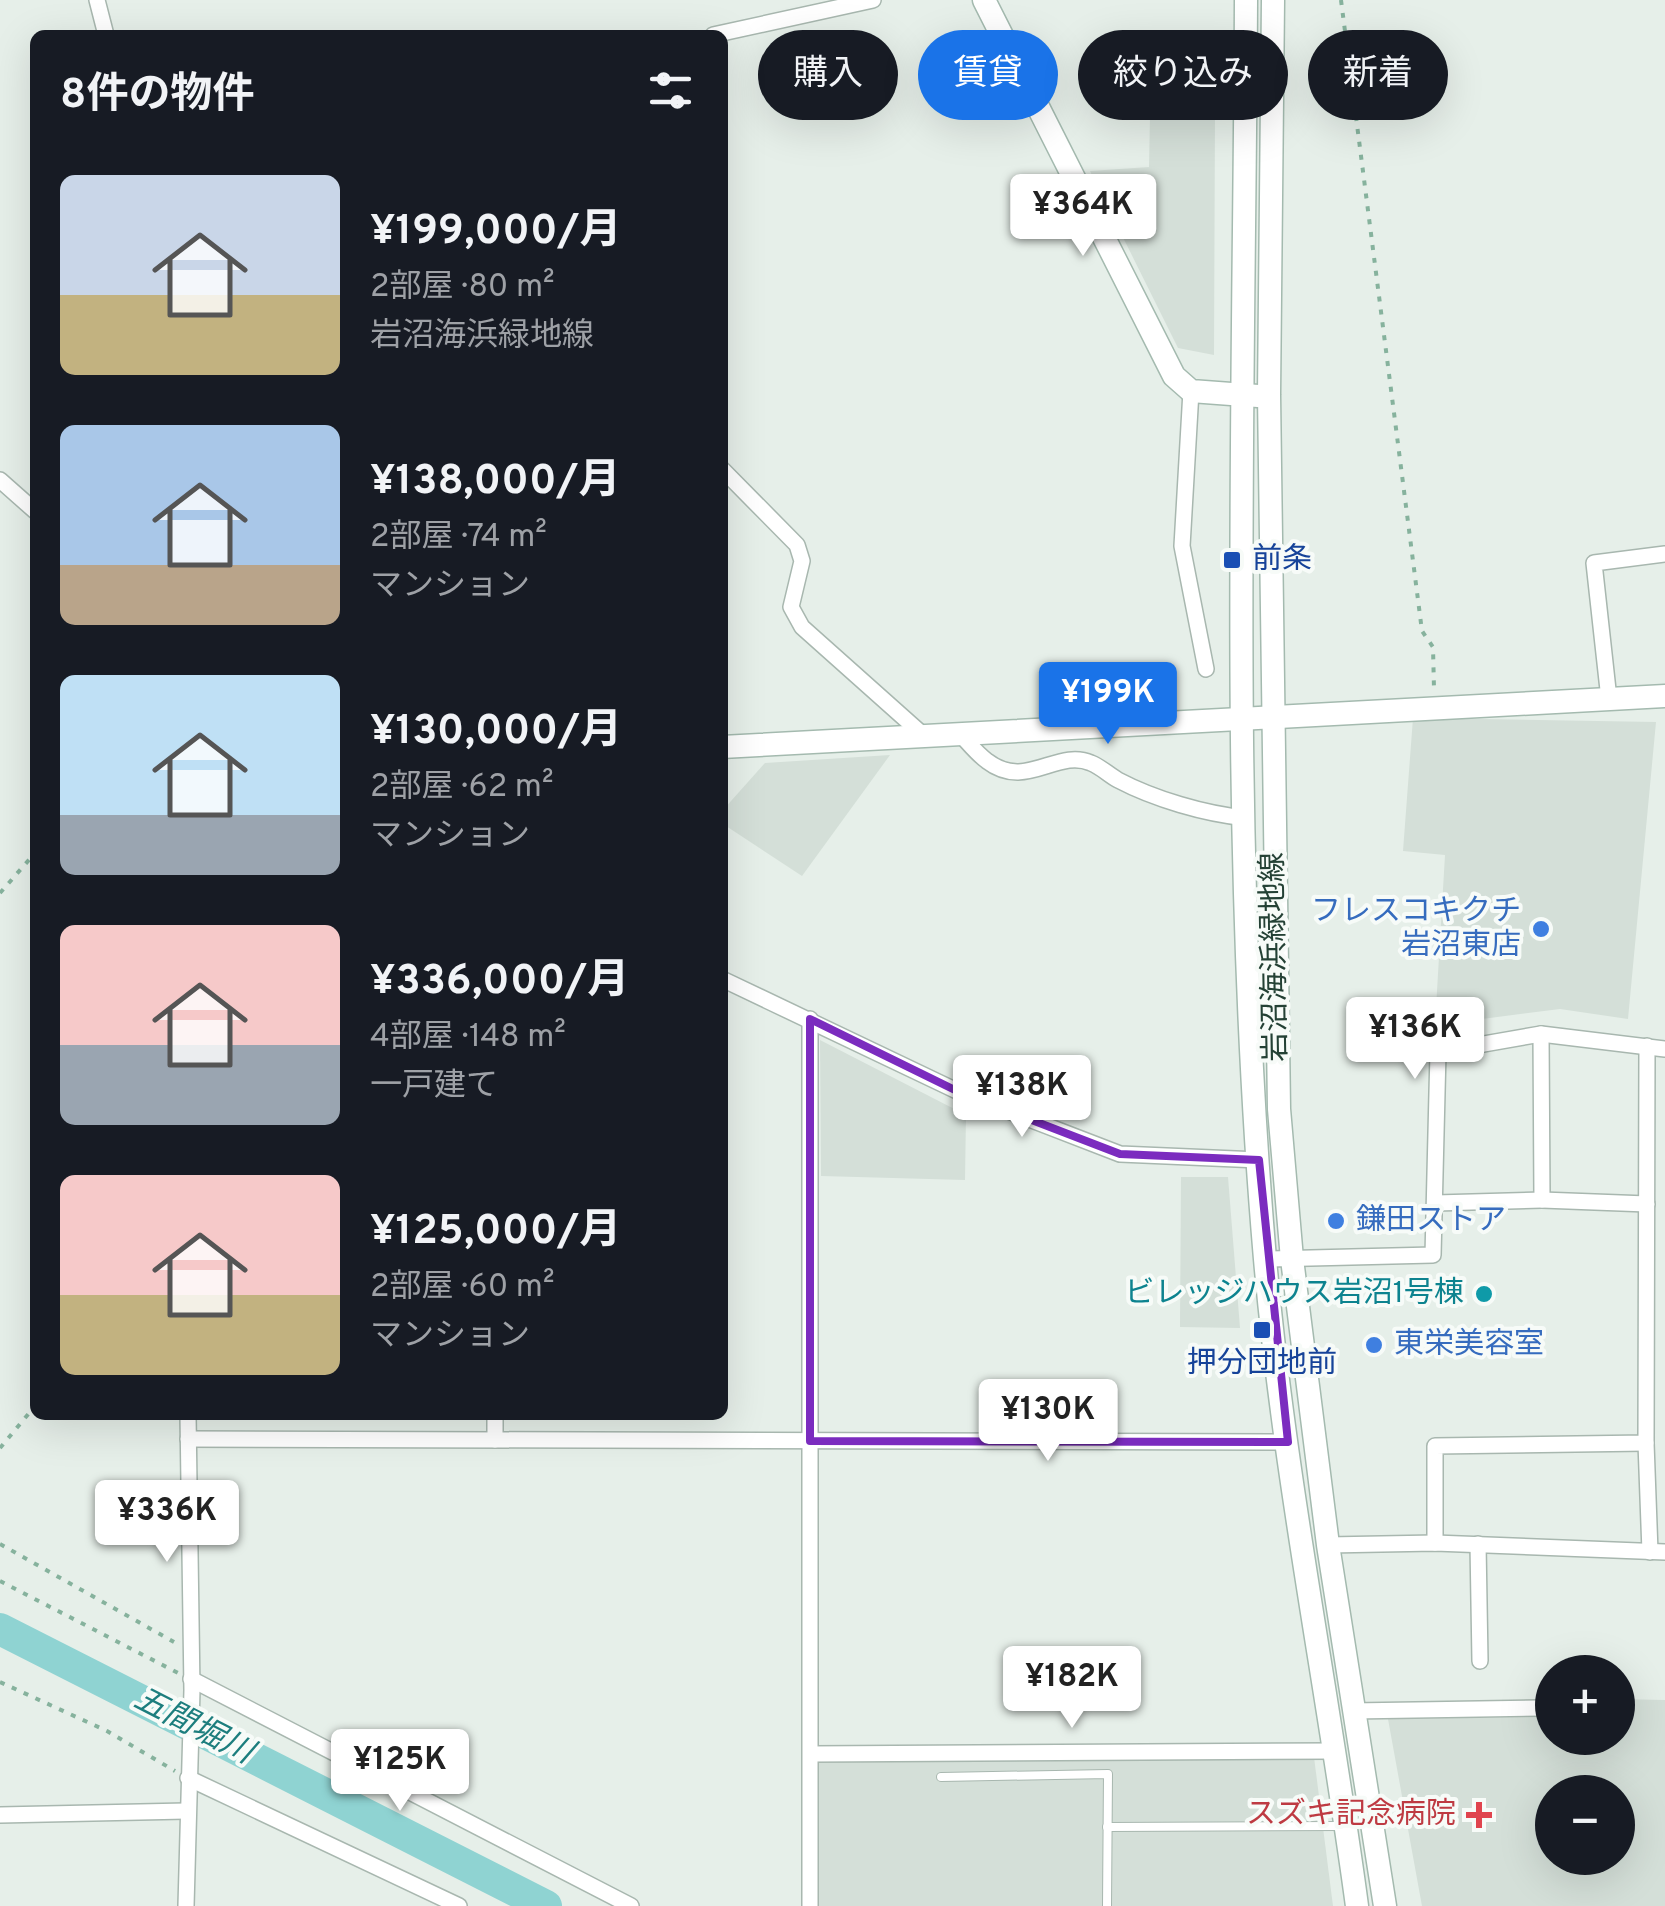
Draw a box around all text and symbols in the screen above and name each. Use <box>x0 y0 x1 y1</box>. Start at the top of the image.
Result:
chip: 購入 <box>758 30 898 120</box>
chip: 賃貸 <box>918 30 1058 120</box>
chip: 絞り込み <box>1078 30 1288 120</box>
chip: 新着 <box>1308 30 1448 120</box>
icon: filters <box>643 63 698 118</box>
text: 8件の物件 <box>60 70 254 123</box>
pin: ¥364K <box>1013 174 1153 259</box>
text: ¥364K <box>1032 186 1134 226</box>
text: ¥199,000/月 <box>370 206 621 259</box>
icon: home <box>140 215 260 335</box>
text: 2部屋 · 80 m² <box>370 268 555 308</box>
text: 岩沼海浜緑地線 <box>370 317 594 357</box>
text: ¥138,000/月 <box>370 456 620 509</box>
icon: home <box>140 465 260 585</box>
text: 2部屋 · 74 m² <box>370 518 547 558</box>
place label: 前条 <box>1252 542 1312 579</box>
marker: 前条 <box>1221 549 1243 571</box>
text: マンション <box>370 567 530 607</box>
pin: ¥199K <box>1038 662 1178 747</box>
text: ¥199K <box>1061 674 1155 714</box>
text: ¥130,000/月 <box>370 706 622 759</box>
icon: home <box>140 715 260 835</box>
text: 2部屋 · 62 m² <box>370 768 554 808</box>
text: マンション <box>370 817 530 857</box>
street label: 岩沼海浜緑地線 <box>1256 852 1296 1062</box>
place label: フレスコキクチ 岩沼東店 <box>1311 894 1521 965</box>
marker: フレスコキクチ 岩沼東店 <box>1530 918 1552 940</box>
text: ¥336,000/月 <box>370 956 629 1009</box>
icon: home <box>140 965 260 1085</box>
pin: ¥136K <box>1345 997 1485 1082</box>
text: ¥136K <box>1368 1009 1462 1049</box>
text: 4部屋 · 148 m² <box>370 1018 566 1058</box>
pin: ¥138K <box>952 1055 1092 1140</box>
text: 一戸建て <box>370 1067 498 1107</box>
text: ¥138K <box>975 1067 1069 1107</box>
place label: 鎌田ストア <box>1356 1203 1506 1240</box>
text: ¥125,000/月 <box>370 1206 621 1259</box>
marker: 鎌田ストア <box>1325 1210 1347 1232</box>
icon: home <box>140 1215 260 1335</box>
text: 2部屋 · 60 m² <box>370 1268 554 1308</box>
place label: ビレッジハウス岩沼1号棟 <box>1125 1276 1464 1313</box>
marker: ビレッジハウス岩沼1号棟 <box>1473 1283 1495 1305</box>
text: マンション <box>370 1317 530 1357</box>
marker: 押分団地前 <box>1251 1319 1273 1341</box>
place label: 東栄美容室 <box>1394 1327 1544 1364</box>
marker: 東栄美容室 <box>1363 1334 1385 1356</box>
place label: 押分団地前 <box>1187 1346 1337 1383</box>
pin: ¥130K <box>978 1379 1118 1464</box>
text: ¥130K <box>1001 1391 1095 1431</box>
pin: ¥336K <box>97 1480 237 1565</box>
text: ¥336K <box>117 1492 217 1532</box>
pin: ¥182K <box>1002 1646 1142 1731</box>
map controls <box>1535 1655 1635 1875</box>
button: + <box>1535 1655 1635 1755</box>
text: ¥182K <box>1025 1658 1119 1698</box>
water label: 五間堀川 <box>127 1680 262 1775</box>
pin: ¥125K <box>330 1729 470 1814</box>
text: ¥125K <box>353 1741 447 1781</box>
button: − <box>1535 1775 1635 1875</box>
place label: スズキ記念病院 <box>1246 1797 1456 1834</box>
marker: スズキ記念病院 <box>1466 1802 1492 1828</box>

